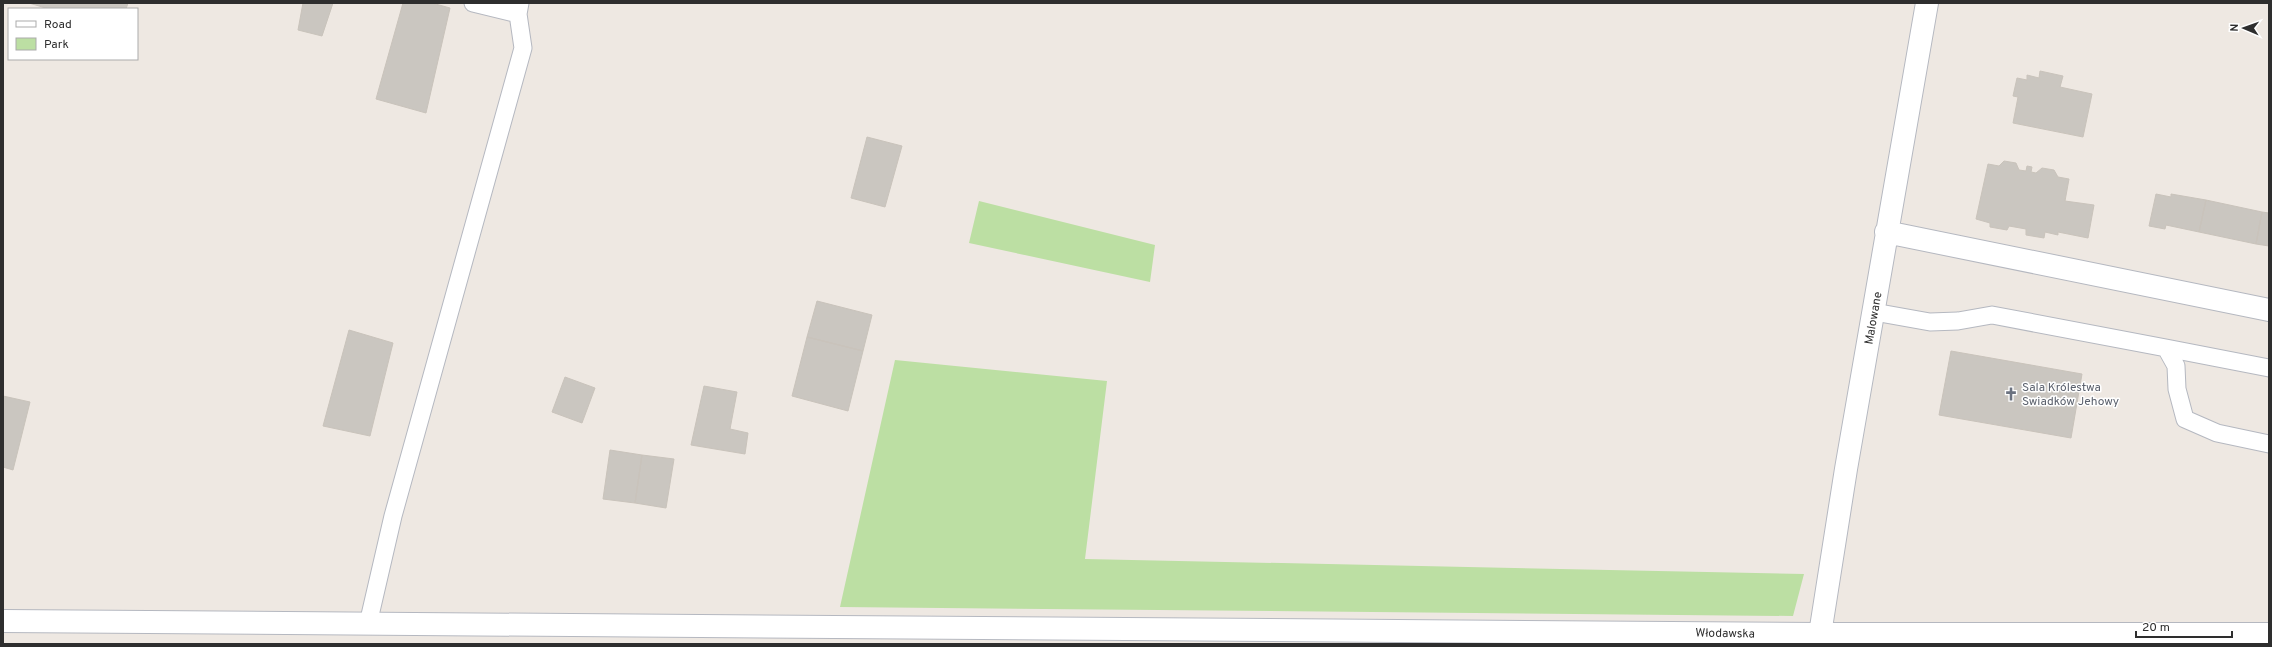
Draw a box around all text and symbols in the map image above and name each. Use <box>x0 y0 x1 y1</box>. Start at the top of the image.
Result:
legend <box>8 8 138 60</box>
north arrow <box>2224 8 2264 48</box>
text: Road <box>44 17 72 33</box>
text: N <box>2228 23 2242 32</box>
text: Park <box>44 37 69 53</box>
street label: Malowane <box>1861 290 1887 346</box>
place label: Sala Królestwa Swiadków Jehowy <box>2022 380 2119 410</box>
church icon: Sala Królestwa Swiadków Jehowy <box>2003 386 2019 402</box>
scale bar <box>2136 613 2232 639</box>
text: 20 m <box>2142 620 2170 636</box>
street label: Włodawska <box>1695 625 1755 643</box>

